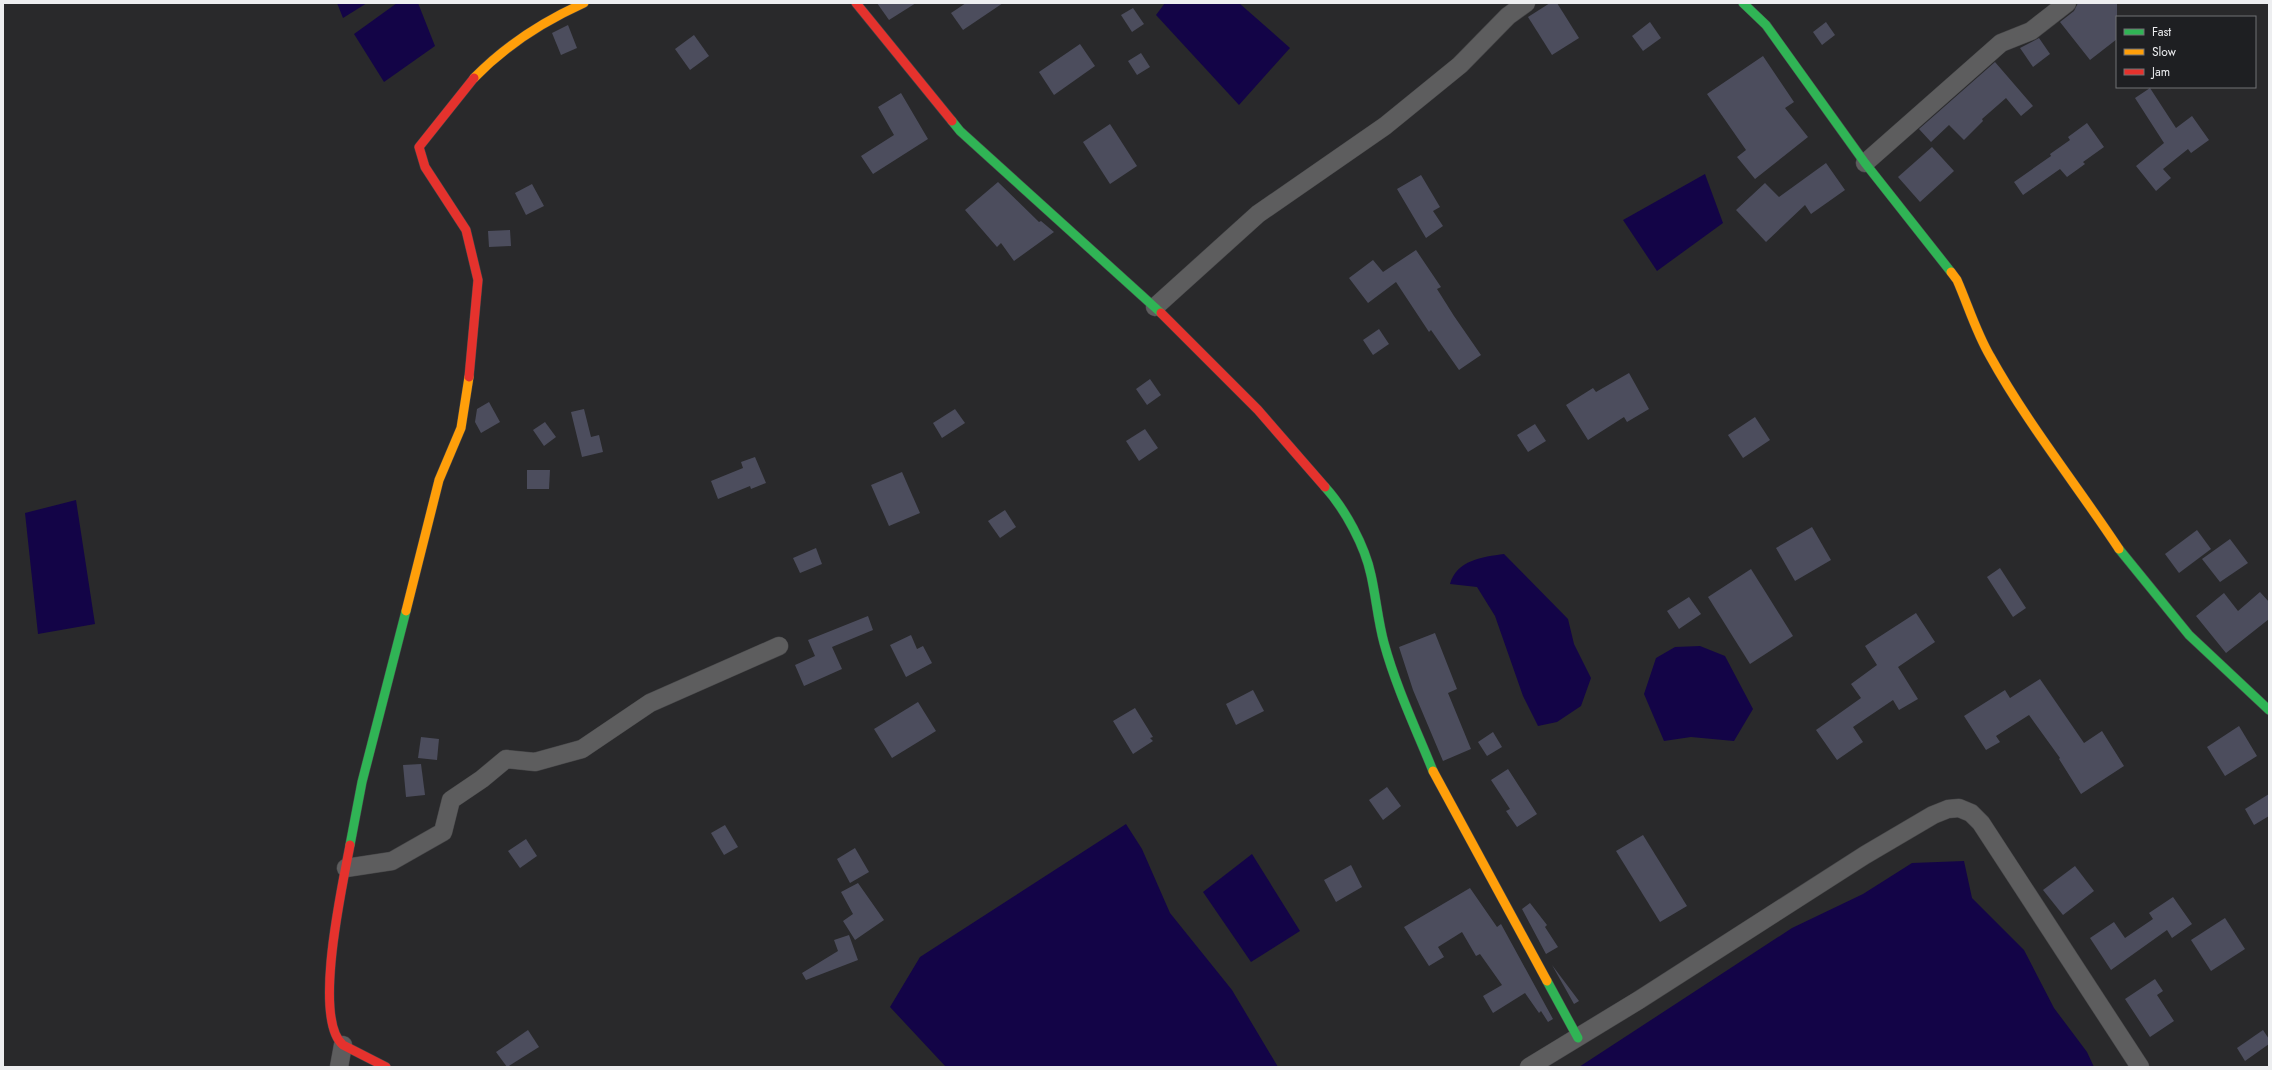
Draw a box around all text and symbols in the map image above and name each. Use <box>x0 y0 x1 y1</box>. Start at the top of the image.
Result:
legend <box>2116 16 2256 88</box>
text: Fast <box>2152 23 2171 41</box>
text: Slow <box>2152 43 2177 61</box>
text: Jam <box>2150 63 2170 81</box>

